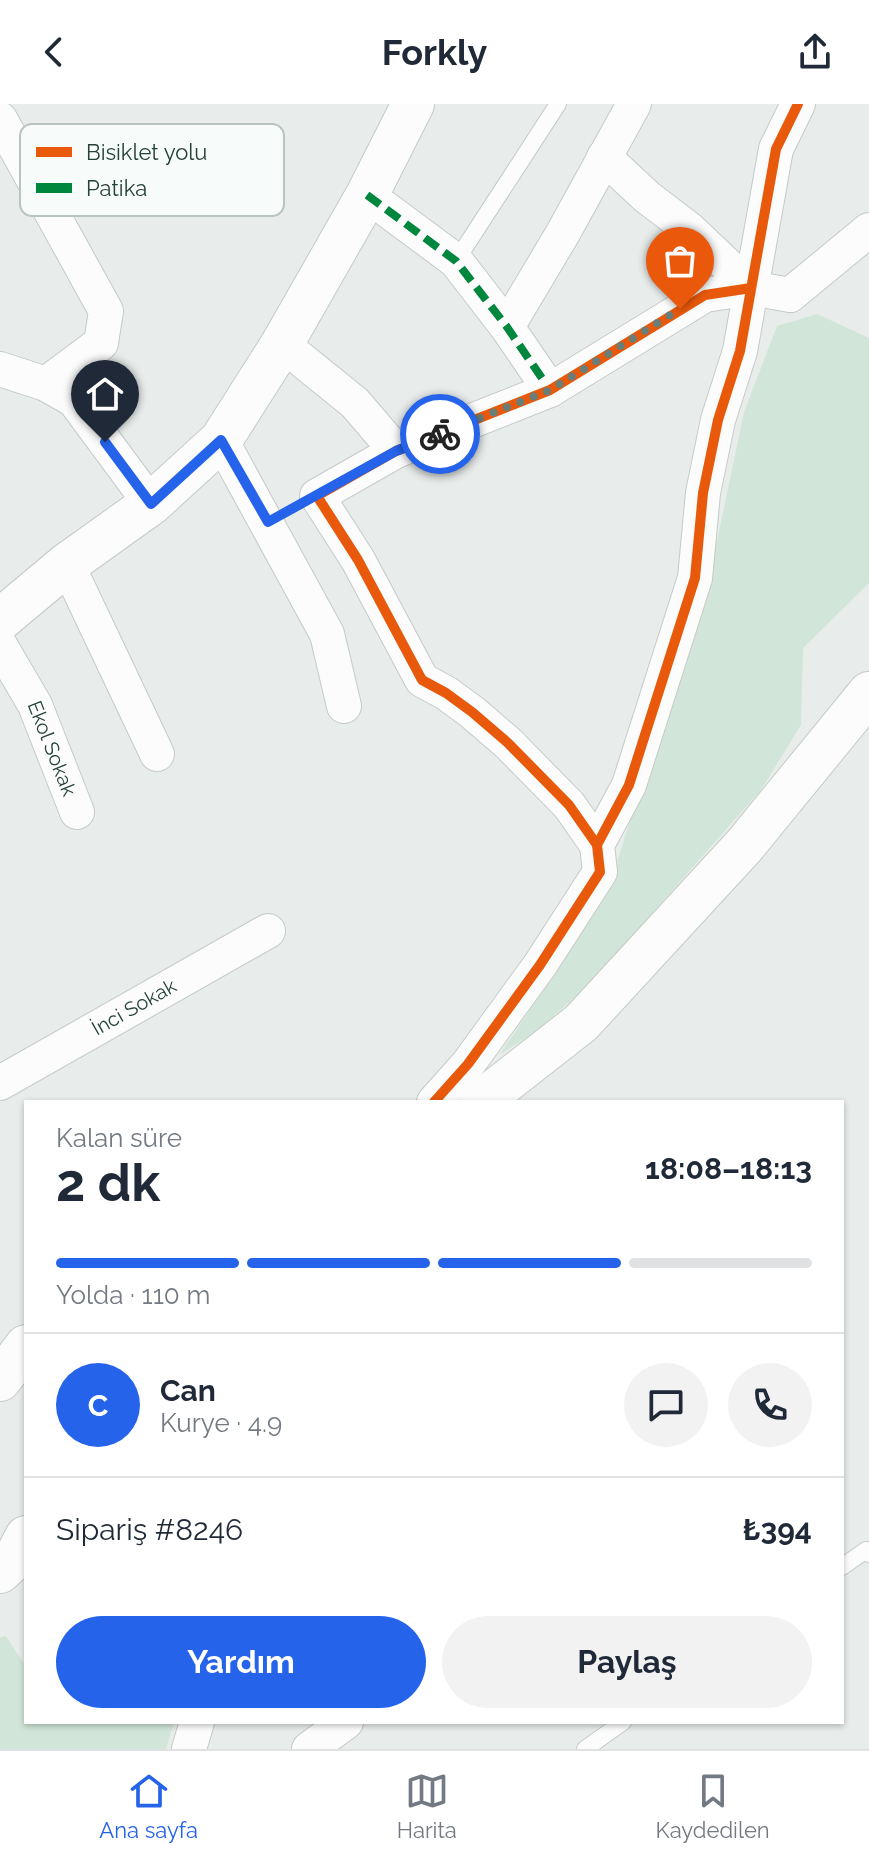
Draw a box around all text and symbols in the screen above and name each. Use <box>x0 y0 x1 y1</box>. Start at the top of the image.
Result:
icon: back <box>32 30 76 74</box>
icon: share <box>793 30 837 74</box>
text: Forkly <box>382 31 487 73</box>
legend <box>20 124 284 216</box>
text: Bisiklet yolu <box>86 139 207 165</box>
text: Patika <box>86 175 147 201</box>
pin <box>646 227 714 309</box>
icon: bag <box>658 239 702 283</box>
pin <box>71 360 139 442</box>
icon: home <box>83 372 127 416</box>
courier <box>400 394 480 474</box>
icon: bike <box>418 412 462 456</box>
street label: Ekol Sokak <box>23 697 82 800</box>
street label: İnci Sokak <box>87 973 181 1040</box>
text: Kalan süre <box>56 1123 182 1153</box>
text: 18:08–18:13 <box>645 1151 812 1186</box>
text: 2 dk <box>56 1152 160 1213</box>
text: Yolda · 110 m <box>56 1280 210 1310</box>
button: chat <box>624 1363 708 1447</box>
button: phone <box>728 1363 812 1447</box>
text: Can <box>160 1373 216 1408</box>
text: C <box>88 1388 108 1423</box>
text: Kurye · 4.9 <box>160 1408 282 1438</box>
text: Sipariş #8246 <box>56 1512 243 1547</box>
text: ₺394 <box>743 1512 812 1547</box>
button: Yardım <box>56 1616 426 1708</box>
button: Paylaş <box>442 1616 812 1708</box>
tab: Ana sayfa <box>99 1769 198 1843</box>
tab: Harita <box>397 1769 457 1843</box>
tab: Kaydedilen <box>656 1769 770 1843</box>

